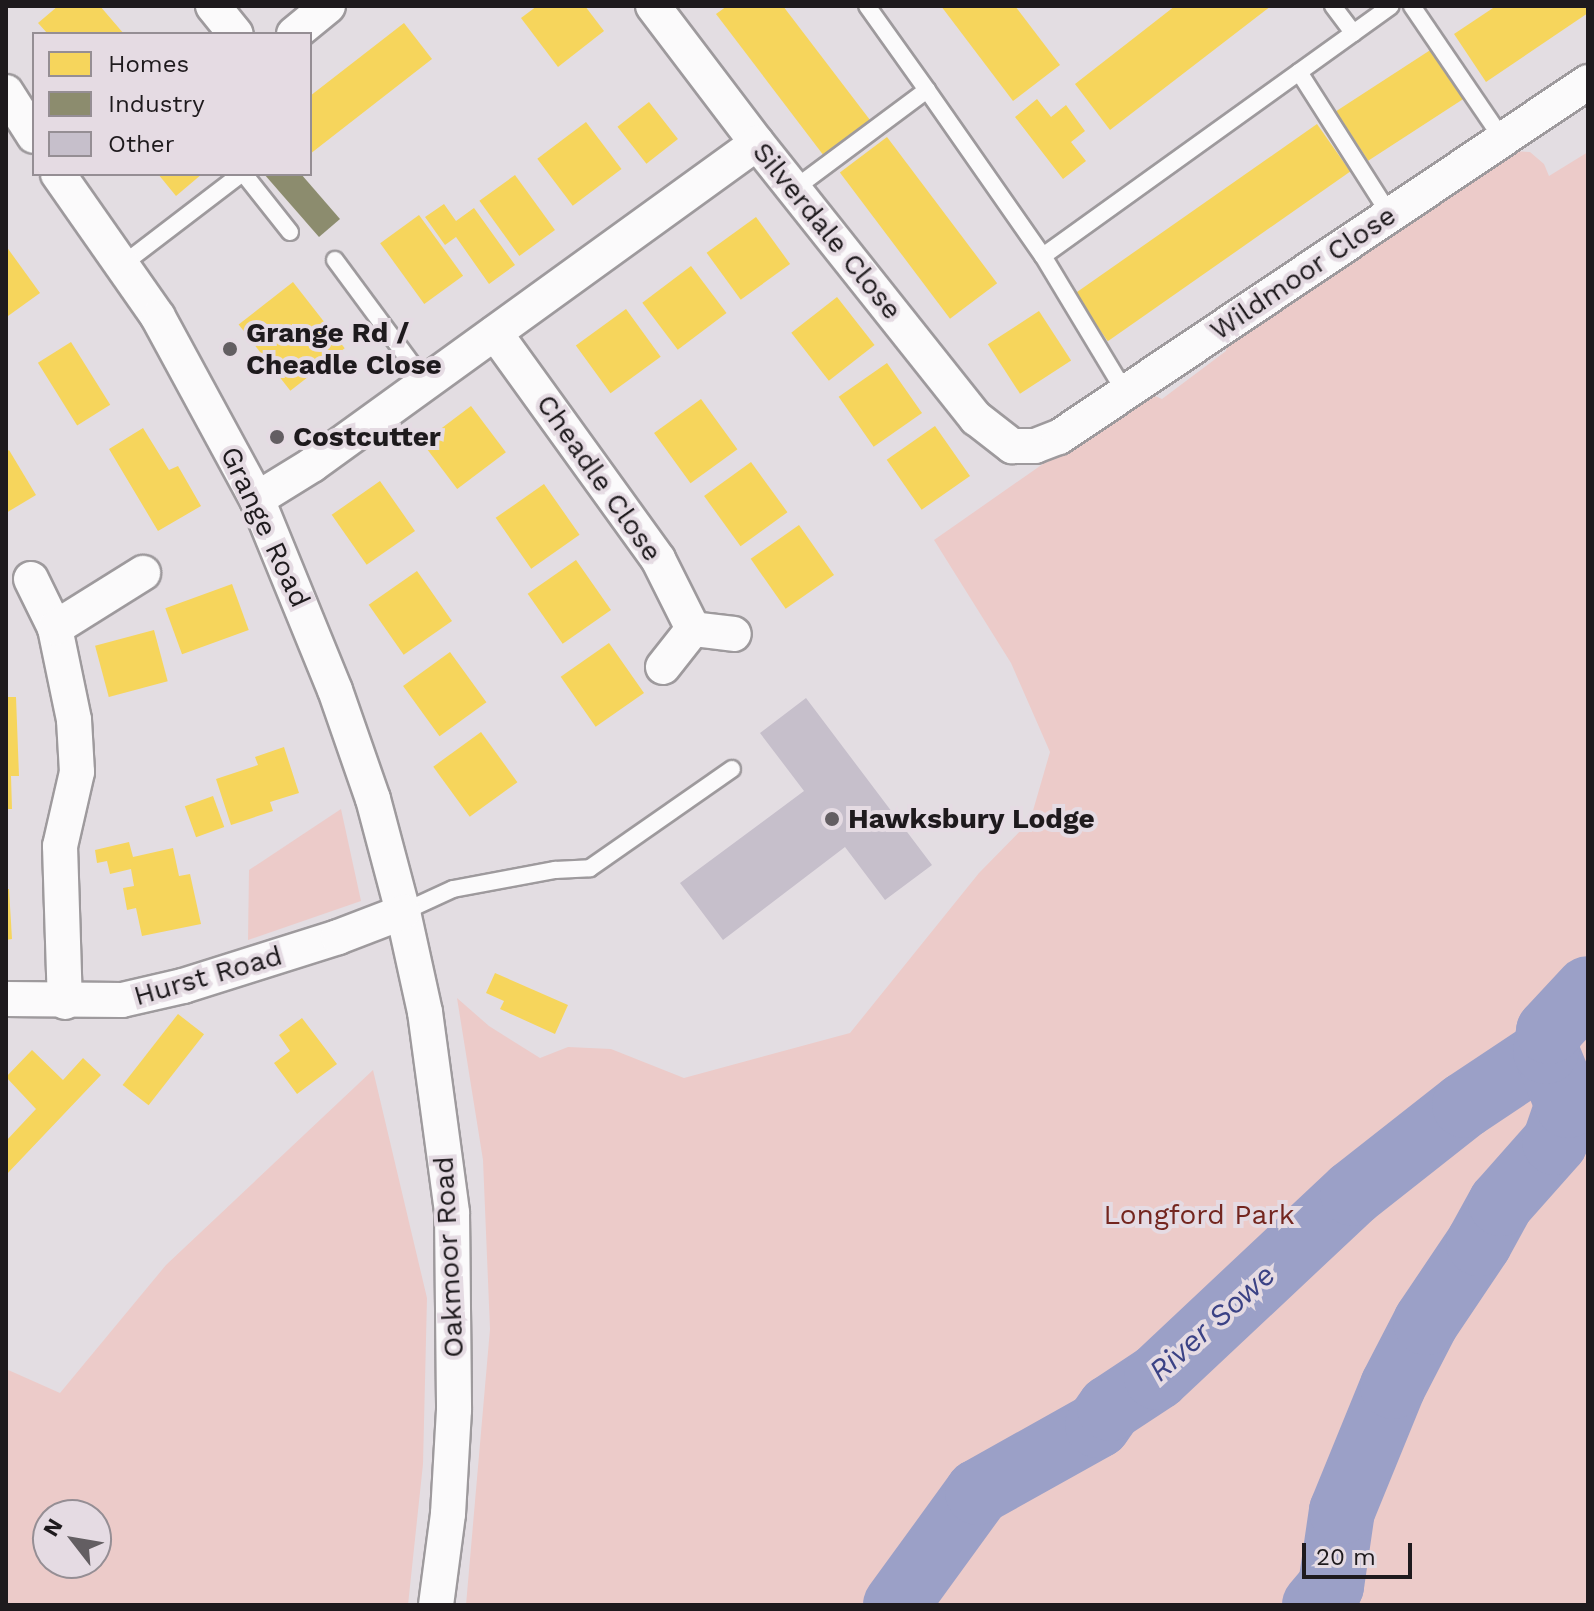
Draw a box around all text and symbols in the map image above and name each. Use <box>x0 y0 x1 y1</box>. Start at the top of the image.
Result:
legend <box>32 32 312 176</box>
text: Homes <box>108 50 189 78</box>
text: Industry <box>108 90 205 118</box>
text: Other <box>108 130 175 158</box>
street label: Silverdale Close <box>745 136 909 326</box>
street label: Wildmoor Close <box>1204 198 1402 348</box>
place label: Grange Rd / Cheadle Close <box>246 316 442 382</box>
marker: Grange Rd / Cheadle Close <box>221 340 239 358</box>
street label: Cheadle Close <box>529 388 669 568</box>
place label: Costcutter <box>293 420 441 454</box>
marker: Costcutter <box>268 428 286 446</box>
street label: Grange Road <box>213 441 317 613</box>
place label: Hawksbury Lodge <box>848 802 1095 836</box>
marker: Hawksbury Lodge <box>823 810 841 828</box>
street label: Hurst Road <box>130 939 286 1013</box>
street label: Oakmoor Road <box>427 1155 471 1359</box>
park label: Longford Park <box>1103 1198 1295 1232</box>
water label: River Sowe <box>1141 1257 1283 1389</box>
north arrow <box>32 1499 112 1579</box>
text: N <box>38 1514 68 1541</box>
scale bar <box>1306 1527 1416 1577</box>
text: 20 m <box>1316 1543 1376 1571</box>

